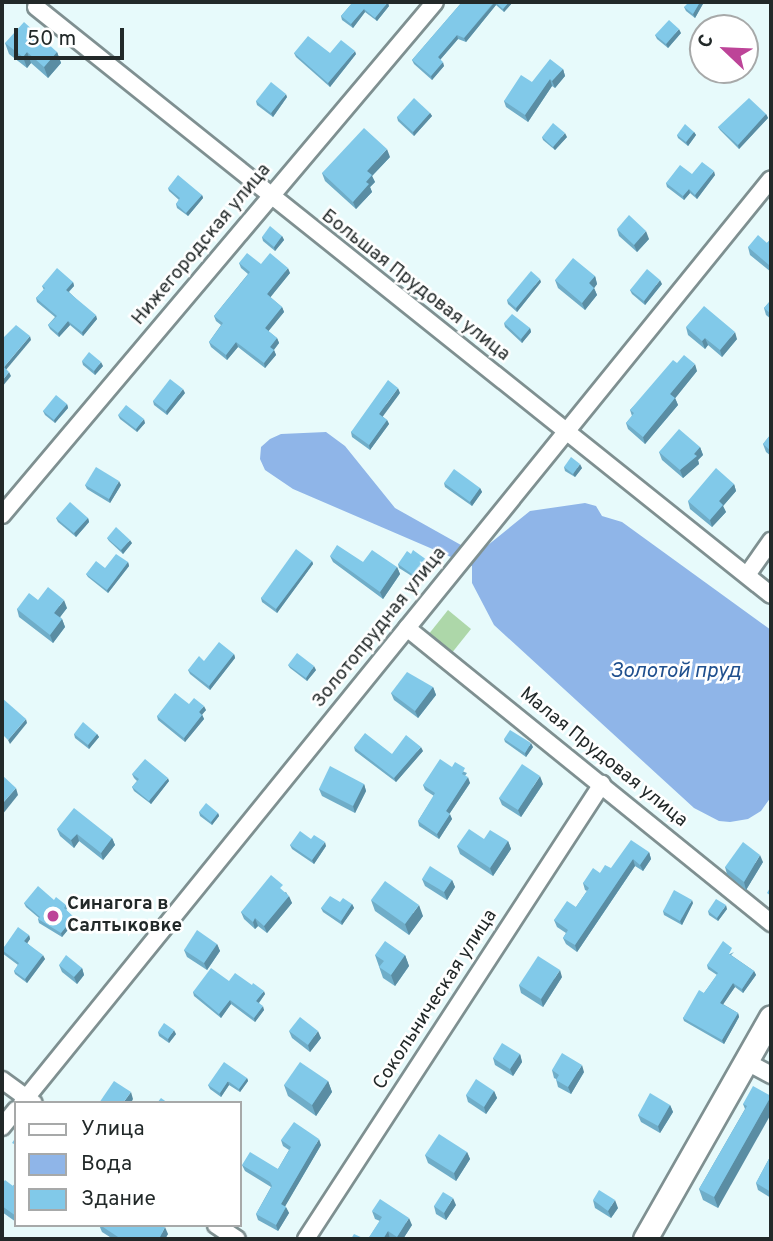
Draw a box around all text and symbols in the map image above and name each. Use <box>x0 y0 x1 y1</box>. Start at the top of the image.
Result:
scale bar <box>18 14 128 58</box>
north arrow <box>689 14 759 84</box>
text: 50 m <box>27 26 76 53</box>
text: С <box>693 31 720 52</box>
street label: Нижегородская улица <box>128 159 276 331</box>
street label: Большая Прудовая улица <box>316 205 514 367</box>
street label: Золотопрудная улица <box>308 543 452 713</box>
water label: Золотой пруд <box>611 659 741 685</box>
street label: Малая Прудовая улица <box>515 683 691 833</box>
place label: Синагога в Салтыковке <box>67 894 182 938</box>
street label: Сокольническая улица <box>369 906 503 1094</box>
marker: Синагога в Салтыковке <box>45 908 61 924</box>
legend <box>14 1101 242 1227</box>
text: Улица <box>81 1116 145 1143</box>
text: Вода <box>81 1151 132 1178</box>
text: Здание <box>81 1186 156 1213</box>

